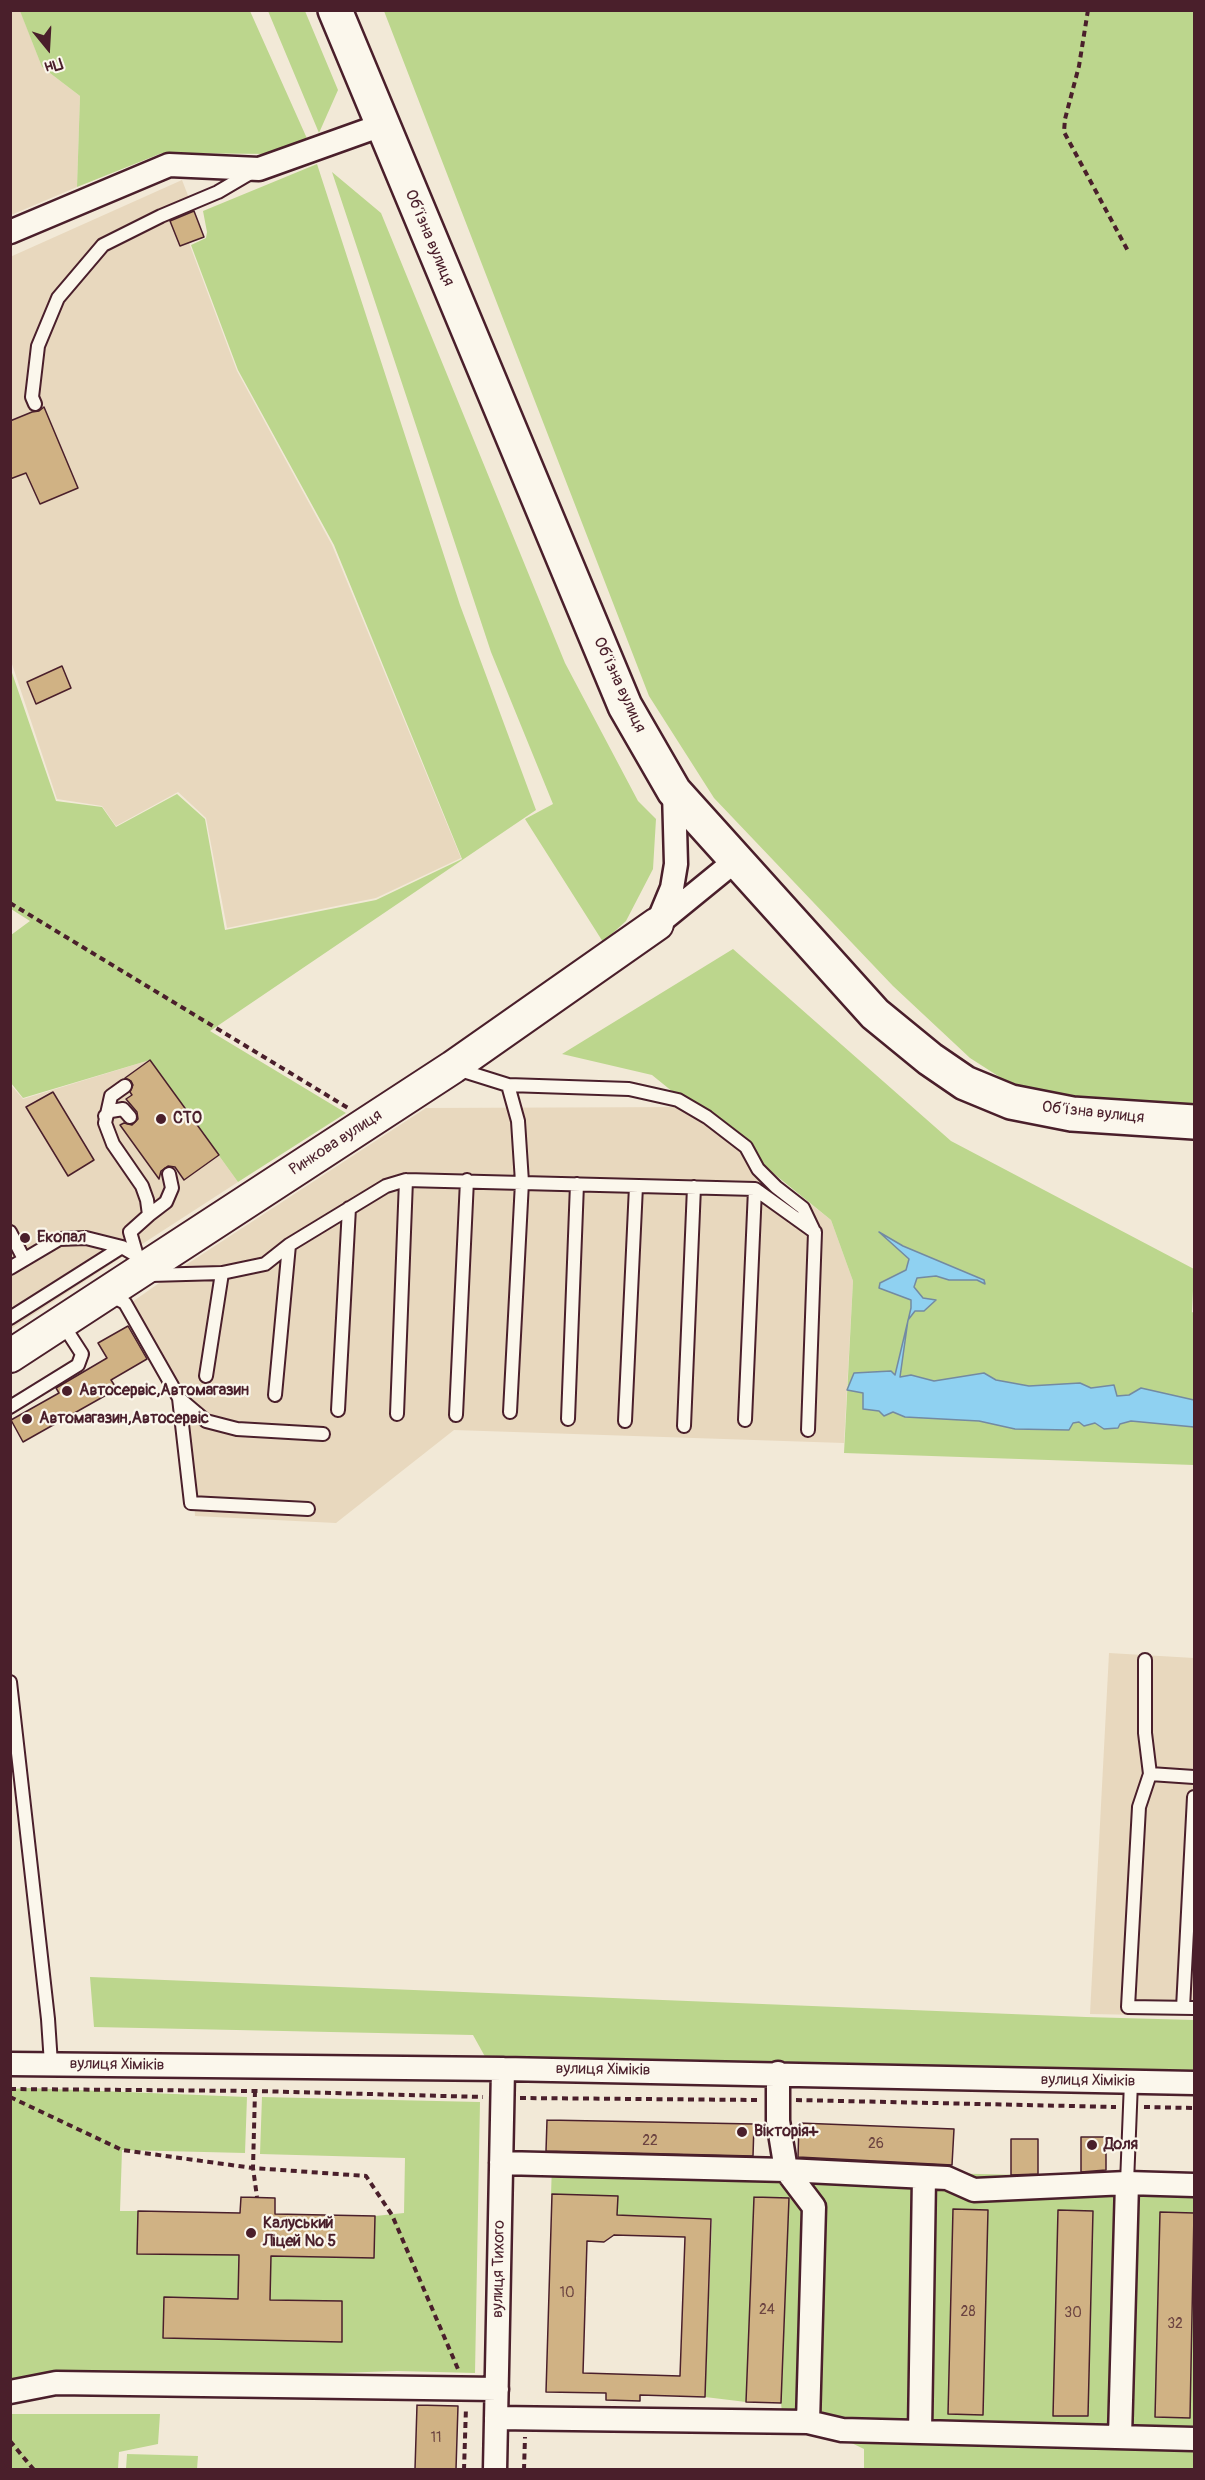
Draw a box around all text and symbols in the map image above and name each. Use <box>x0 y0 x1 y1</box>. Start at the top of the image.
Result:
north arrow <box>18 18 78 78</box>
text: Пн <box>42 53 65 77</box>
street label: Обʼїзна вулиця <box>400 187 458 289</box>
street label: Обʼїзна вулиця <box>589 634 649 736</box>
street label: Обʼїзна вулиця <box>1041 1098 1145 1128</box>
street label: Ринкова вулиця <box>286 1106 386 1180</box>
place label: СТО <box>173 1109 202 1129</box>
marker: СТО <box>154 1112 168 1126</box>
place label: Екопал <box>37 1228 86 1248</box>
marker: Екопал <box>18 1231 32 1245</box>
place label: Автосервіс,Автомагазин <box>79 1381 249 1401</box>
marker: Автосервіс,Автомагазин <box>60 1384 74 1398</box>
place label: Автомагазин,Автосервіс <box>39 1409 209 1429</box>
marker: Автомагазин,Автосервіс <box>20 1412 34 1426</box>
street label: вулиця Хіміків <box>69 2055 165 2075</box>
street label: вулиця Хіміків <box>555 2060 651 2080</box>
street label: вулиця Хіміків <box>1040 2071 1136 2091</box>
place label: Вікторія+ <box>754 2122 818 2142</box>
marker: Вікторія+ <box>735 2125 749 2139</box>
house number: 22 <box>642 2133 658 2149</box>
place label: Доля <box>1104 2135 1138 2155</box>
house number: 26 <box>868 2136 884 2152</box>
marker: Доля <box>1085 2138 1099 2152</box>
place label: Калуський Ліцей № 5 <box>263 2214 336 2252</box>
street label: вулиця Тихого <box>489 2220 509 2318</box>
marker: Калуський Ліцей № 5 <box>244 2226 258 2240</box>
house number: 10 <box>559 2285 575 2301</box>
house number: 24 <box>759 2302 775 2318</box>
house number: 28 <box>961 2304 975 2320</box>
house number: 30 <box>1064 2305 1082 2321</box>
house number: 32 <box>1167 2316 1183 2332</box>
house number: 11 <box>431 2430 441 2446</box>

